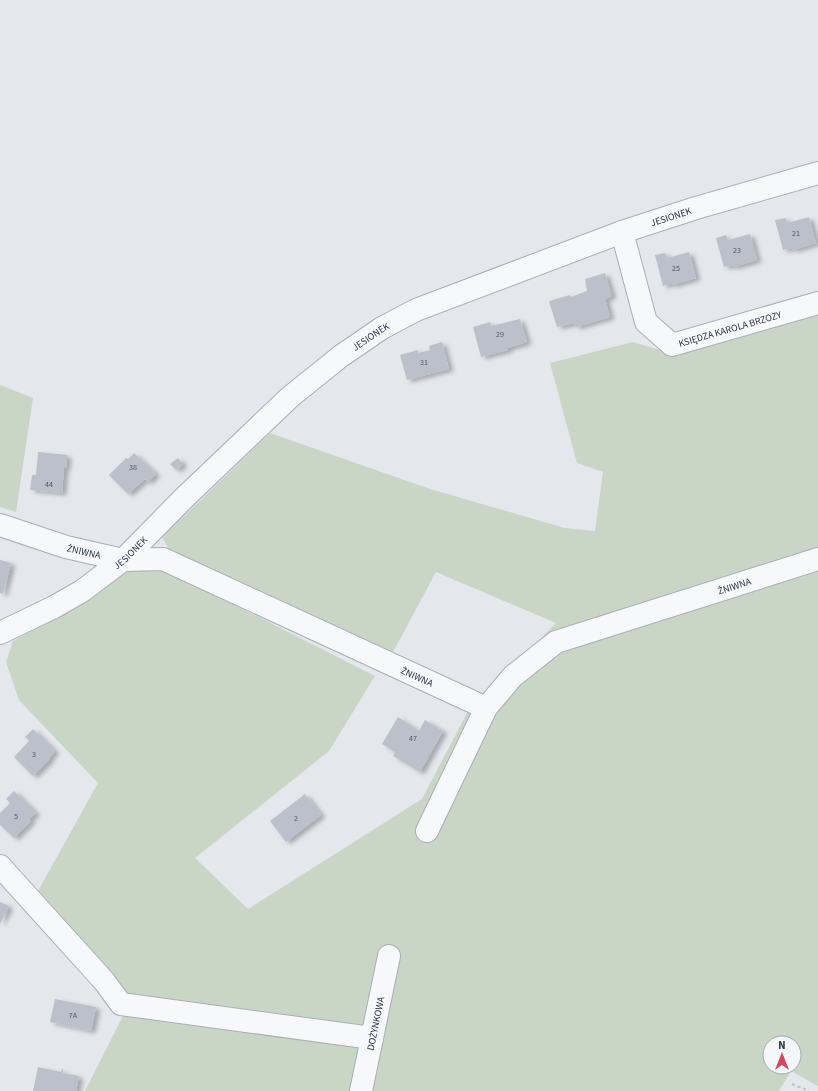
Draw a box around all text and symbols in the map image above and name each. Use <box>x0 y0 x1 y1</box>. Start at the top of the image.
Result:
street label: JESIONEK <box>649 204 693 230</box>
house number: 21 <box>792 228 800 239</box>
house number: 23 <box>733 245 741 256</box>
house number: 25 <box>672 263 680 274</box>
street label: KSIĘDZA KAROLA BRZOZY <box>677 308 783 351</box>
street label: JESIONEK <box>350 319 392 354</box>
house number: 29 <box>496 329 504 340</box>
house number: 31 <box>420 357 428 368</box>
house number: 38 <box>129 462 137 473</box>
house number: 44 <box>45 479 53 490</box>
street label: JESIONEK <box>111 533 151 573</box>
street label: ŻNIWNA <box>65 541 103 563</box>
street label: ŻNIWNA <box>716 574 753 598</box>
street label: ŻNIWNA <box>398 664 436 691</box>
house number: 47 <box>409 733 417 744</box>
house number: 3 <box>32 749 36 760</box>
house number: 5 <box>14 811 18 822</box>
house number: 2 <box>294 813 298 824</box>
street label: DOŻYNKOWA <box>364 995 389 1052</box>
house number: 7A <box>69 1010 78 1021</box>
north arrow <box>762 1035 802 1075</box>
text: N <box>778 1038 786 1053</box>

